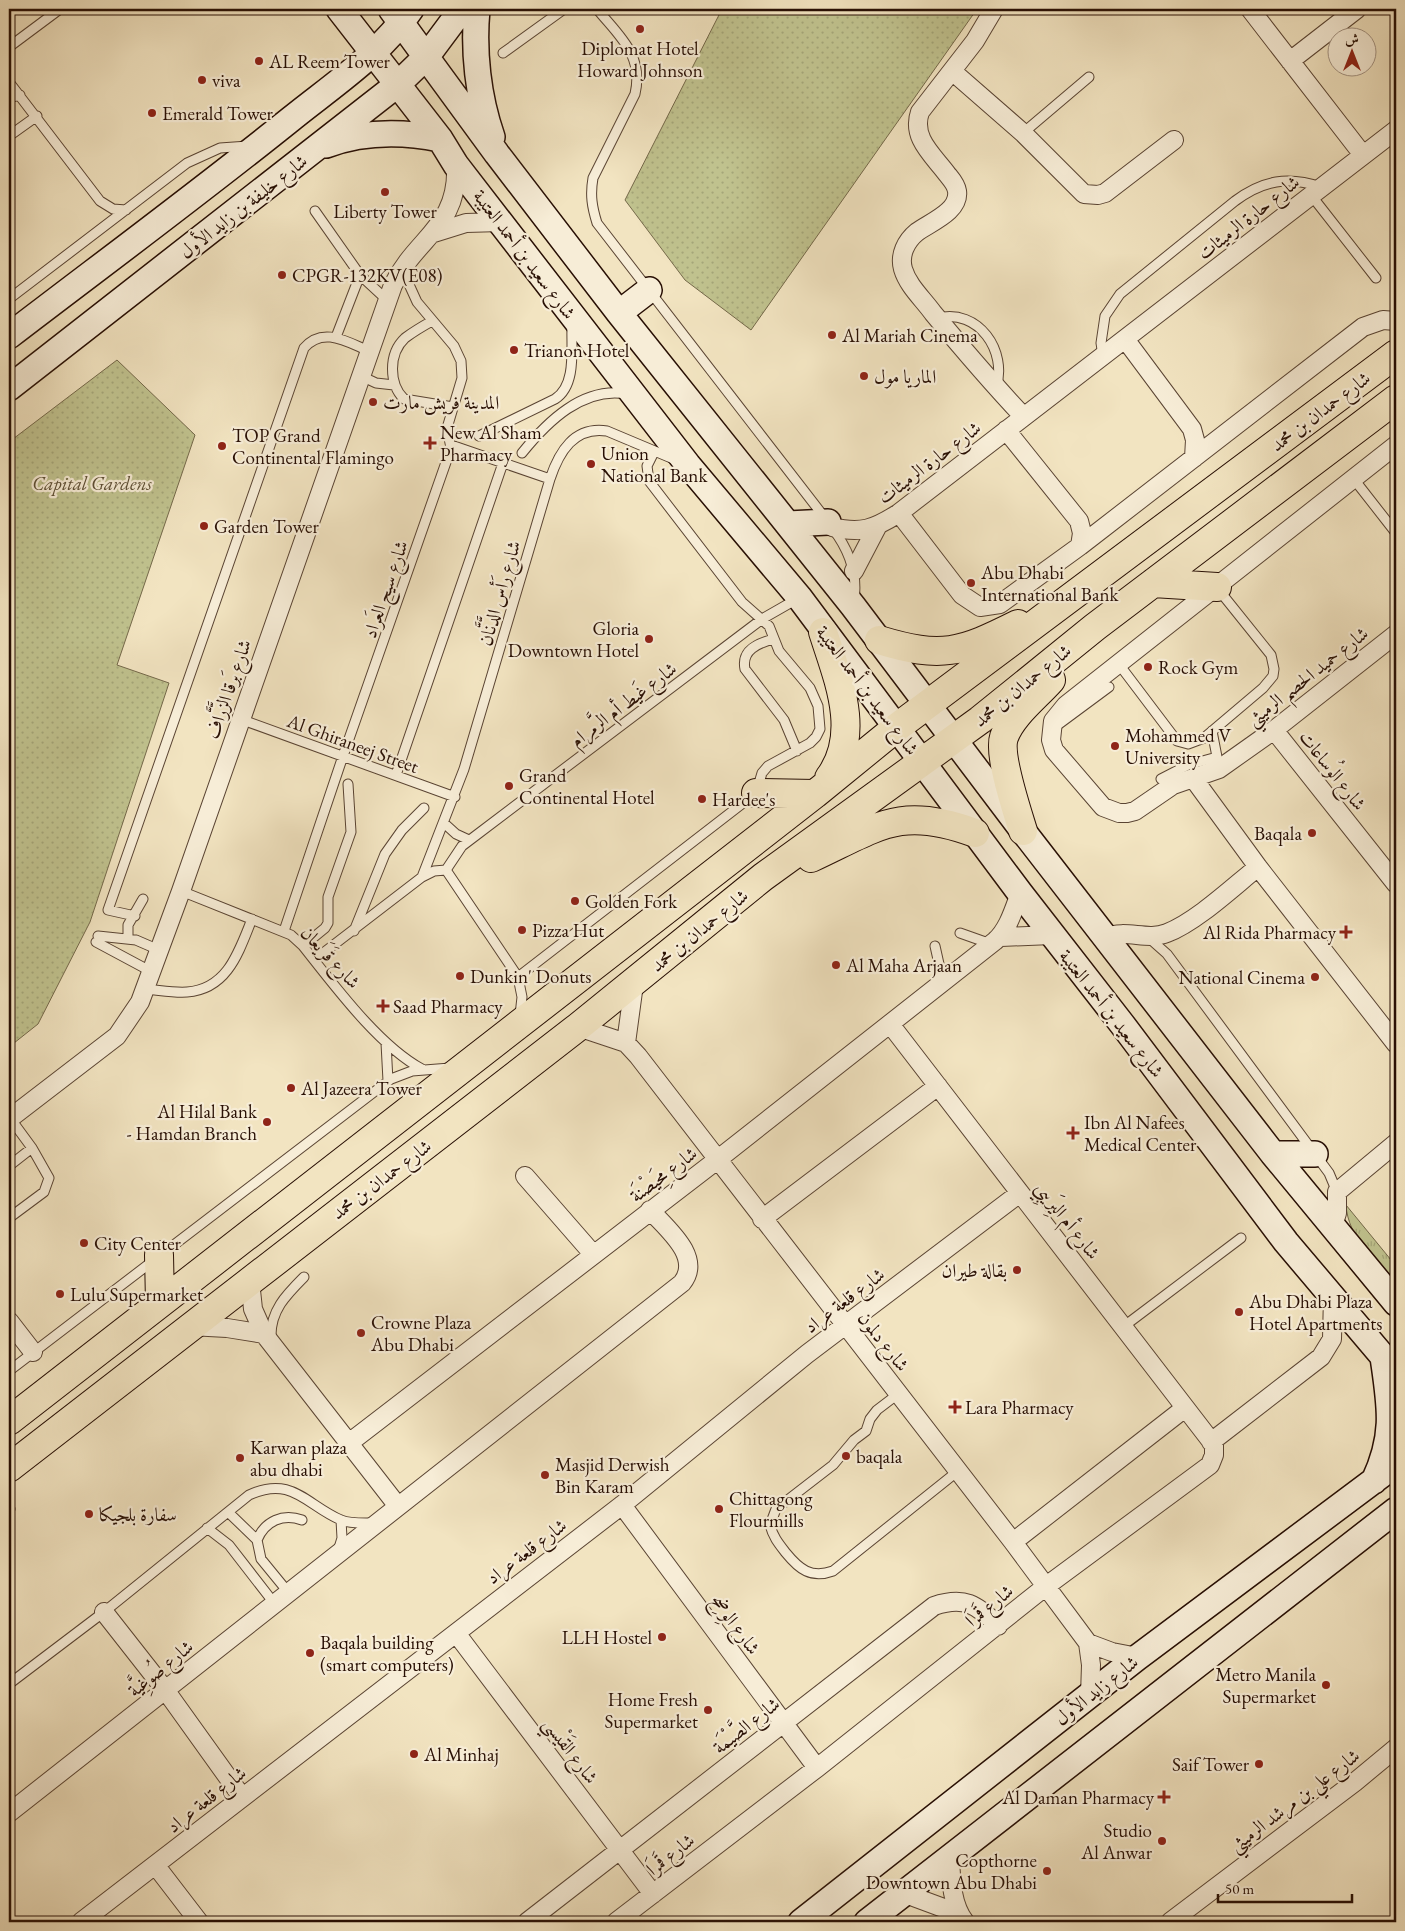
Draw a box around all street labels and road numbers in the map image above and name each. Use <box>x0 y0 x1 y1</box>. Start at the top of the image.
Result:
street label: شارع خليفة بن زايد الأول <box>173 148 314 267</box>
street label: شارع حارة الرميثات <box>1192 170 1306 268</box>
street label: شارع سعيد بن أحمد العتيبة <box>465 184 582 326</box>
street label: شارع حمدان بن محمد <box>1265 366 1377 460</box>
street label: شارع حارة الرميثات <box>872 415 988 512</box>
street label: شارع سيح العَراد <box>356 537 419 643</box>
street label: شارع رَأس الدَّنَّان <box>469 537 529 649</box>
street label: شارع سعيد بن أحمد العتيبة <box>808 620 925 762</box>
street label: شارع حميد الحصم الرميثي <box>1241 621 1378 737</box>
street label: شارع بَرقا الزَّرَّاف <box>196 635 260 743</box>
street label: شارع حمدان بن محمد <box>968 638 1078 735</box>
street label: شارع غَيط أم الرَّمرام <box>563 653 684 756</box>
street label: Al Ghiraneej Street <box>283 708 422 779</box>
street label: شارع الوُساعات <box>1291 723 1374 817</box>
street label: شارع حمدان بن محمد <box>645 883 755 980</box>
street label: شارع قَرَيعان <box>293 920 367 996</box>
street label: شارع سعيد بن أحمد العتيبة <box>1051 944 1170 1085</box>
street label: شارع حمدان بن محمد <box>326 1134 438 1228</box>
street label: شارع مِحَيصْنَة <box>623 1139 705 1211</box>
street label: شارع أم اليِرَيبِي <box>1025 1176 1107 1267</box>
street label: شارع قلعة عراد <box>799 1262 891 1341</box>
street label: شارع دلمون <box>850 1306 915 1378</box>
street label: شارع قلعة عراد <box>481 1513 573 1592</box>
street label: شارع قَمرَا <box>960 1578 1020 1635</box>
street label: شارع الوِضِح <box>702 1589 766 1662</box>
street label: شارع صُوغِيَّة <box>120 1631 201 1706</box>
street label: شارع زايد الأول <box>1049 1649 1145 1733</box>
street label: شارع الصَّيْمَة <box>705 1688 787 1762</box>
street label: شارع القَيْسي <box>533 1711 605 1792</box>
street label: شارع علي بن مرشد الرميثي <box>1224 1743 1368 1863</box>
street label: شارع قلعة عراد <box>161 1760 253 1841</box>
street label: شارع قَمرَا <box>640 1827 701 1883</box>

